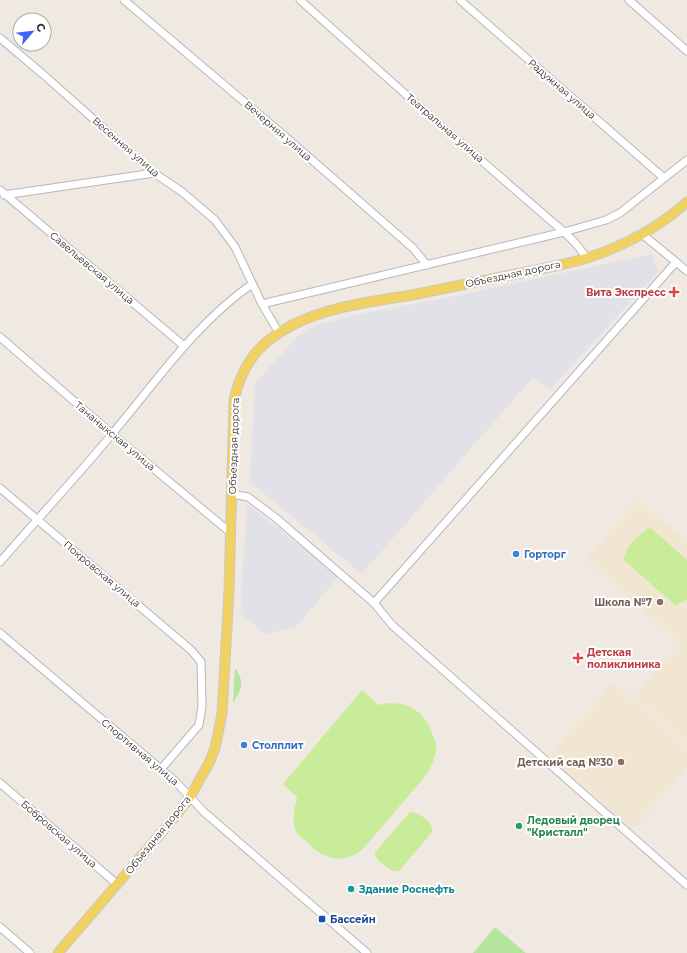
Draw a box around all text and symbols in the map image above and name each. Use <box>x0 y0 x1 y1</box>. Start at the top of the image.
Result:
north arrow <box>12 12 52 52</box>
text: С <box>33 20 49 34</box>
street label: Радужная улица <box>526 56 598 122</box>
street label: Театральная улица <box>403 91 487 165</box>
street label: Вечерняя улица <box>242 98 314 164</box>
street label: Весенняя улица <box>90 114 162 180</box>
street label: Савельевская улица <box>47 229 137 307</box>
street label: Объездная дорога <box>464 258 562 290</box>
place label: Вита Экспресс <box>586 286 666 299</box>
marker: Вита Экспресс <box>669 287 679 297</box>
street label: Объездная дорога <box>226 397 242 495</box>
street label: Тананыкская улица <box>72 398 158 474</box>
street label: Покровская улица <box>61 538 143 610</box>
place label: Горторг <box>524 548 567 561</box>
marker: Горторг <box>511 549 521 559</box>
place label: Школа №7 <box>594 596 652 609</box>
marker: Школа №7 <box>655 597 665 607</box>
place label: Детская поликлиника <box>587 646 661 671</box>
marker: Детская поликлиника <box>572 652 584 664</box>
street label: Спортивная улица <box>99 716 181 788</box>
place label: Столплит <box>252 739 304 752</box>
marker: Столплит <box>239 740 249 750</box>
place label: Детский сад №30 <box>517 756 613 769</box>
marker: Детский сад №30 <box>616 757 626 767</box>
street label: Объездная дорога <box>122 793 194 877</box>
street label: Бобровская улица <box>18 797 100 871</box>
place label: Ледовый дворец "Кристалл" <box>527 814 620 839</box>
marker: Ледовый дворец "Кристалл" <box>514 821 524 831</box>
place label: Здание Роснефть <box>358 883 455 896</box>
marker: Здание Роснефть <box>346 884 356 894</box>
place label: Бассейн <box>330 913 376 926</box>
marker: Бассейн <box>317 914 327 924</box>

